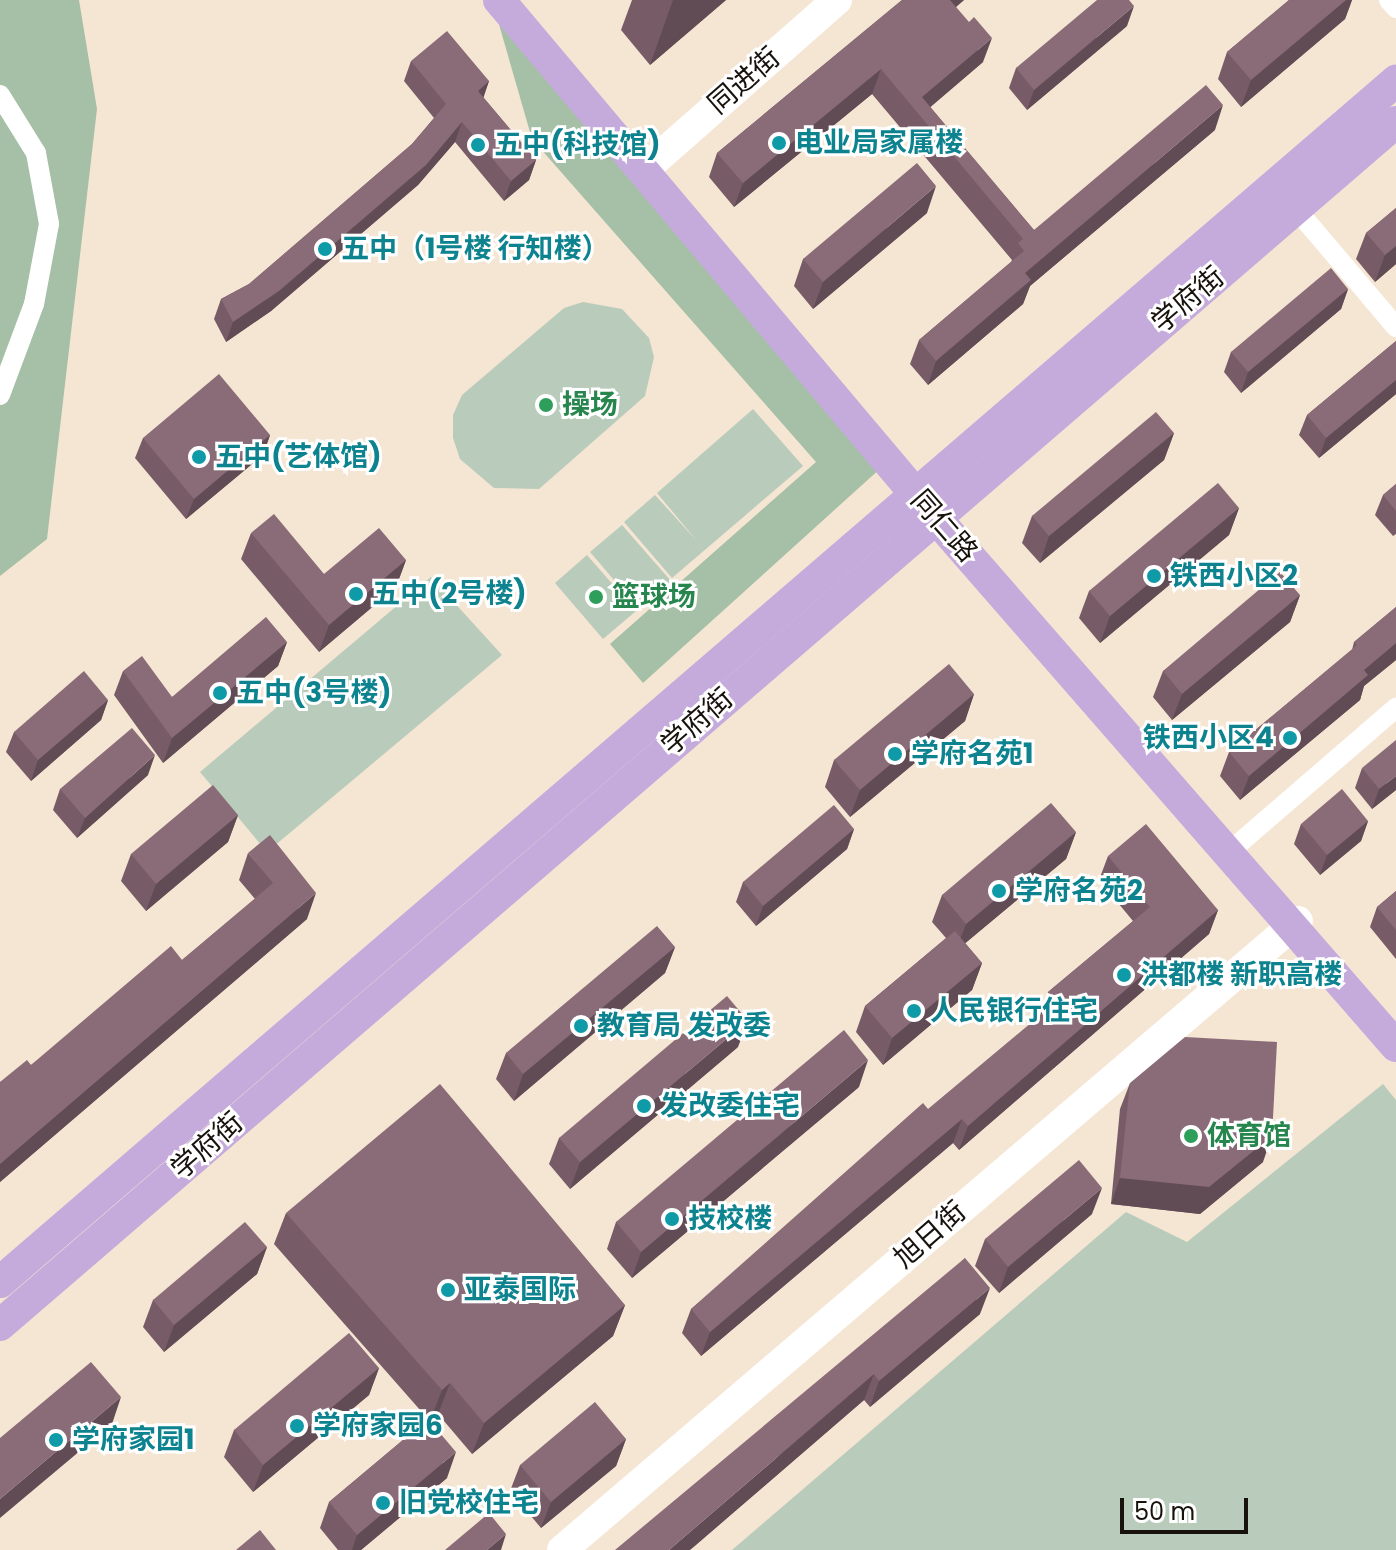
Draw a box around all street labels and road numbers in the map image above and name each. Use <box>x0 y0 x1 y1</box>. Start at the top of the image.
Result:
street label: 同进街 <box>701 41 787 121</box>
street label: 学府街 <box>1145 260 1231 340</box>
street label: 同仁路 <box>904 483 984 569</box>
street label: 学府街 <box>654 682 740 762</box>
street label: 学府街 <box>164 1106 250 1186</box>
street label: 旭日街 <box>887 1195 973 1275</box>

